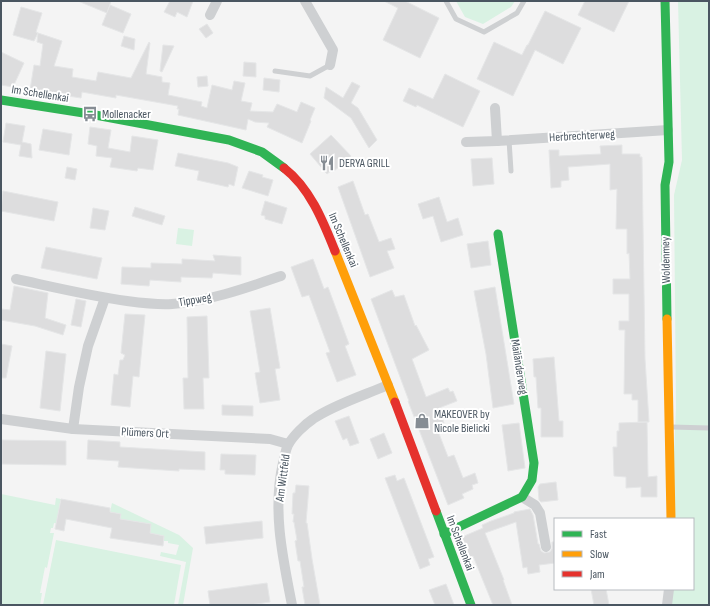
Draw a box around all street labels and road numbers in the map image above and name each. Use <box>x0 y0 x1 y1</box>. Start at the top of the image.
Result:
street label: Im Schellenkai <box>10 82 70 106</box>
street label: Herbrechterweg <box>549 127 615 145</box>
street label: Im Schellenkai <box>325 210 361 270</box>
street label: Woldenmey <box>658 236 674 284</box>
street label: Tippweg <box>177 290 213 310</box>
street label: Mailänderweg <box>507 338 531 396</box>
street label: Plümers Ort <box>121 424 169 442</box>
street label: Am Wittfeld <box>272 453 294 504</box>
street label: Im Schellenkai <box>443 513 477 573</box>

